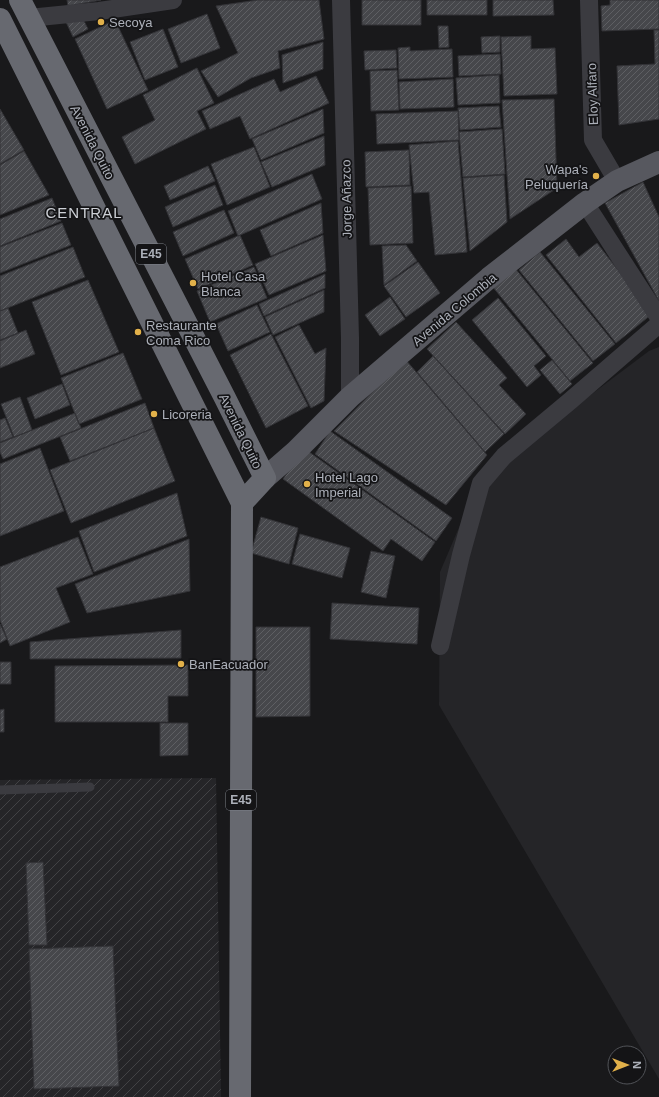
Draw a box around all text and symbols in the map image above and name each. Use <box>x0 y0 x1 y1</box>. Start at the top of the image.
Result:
place label: Secoya <box>109 15 153 30</box>
marker: Secoya <box>96 17 106 27</box>
street label: Eloy Alfaro <box>584 63 601 125</box>
street label: Avenida Quito <box>67 103 118 182</box>
street label: Jorge Añazco <box>338 159 355 239</box>
place label: Wapa's Peluquería <box>525 162 589 192</box>
marker: Wapa's Peluquería <box>591 171 601 181</box>
district label: CENTRAL <box>45 204 123 221</box>
road number: E45 <box>136 244 166 264</box>
place label: Hotel Casa Blanca <box>201 269 266 299</box>
street label: Avenida Colombia <box>409 269 500 349</box>
marker: Hotel Casa Blanca <box>188 278 198 288</box>
place label: Restaurante Coma Rico <box>146 318 217 348</box>
marker: Restaurante Coma Rico <box>133 327 143 337</box>
street label: Avenida Quito <box>216 391 265 471</box>
place label: Licoreria <box>162 407 213 422</box>
marker: Licoreria <box>149 409 159 419</box>
place label: Hotel Lago Imperial <box>315 470 378 500</box>
marker: Hotel Lago Imperial <box>302 479 312 489</box>
place label: BanEacuador <box>189 657 268 672</box>
marker: BanEacuador <box>176 659 186 669</box>
road number: E45 <box>226 790 256 810</box>
north arrow <box>607 1045 647 1085</box>
text: N <box>631 1061 643 1069</box>

